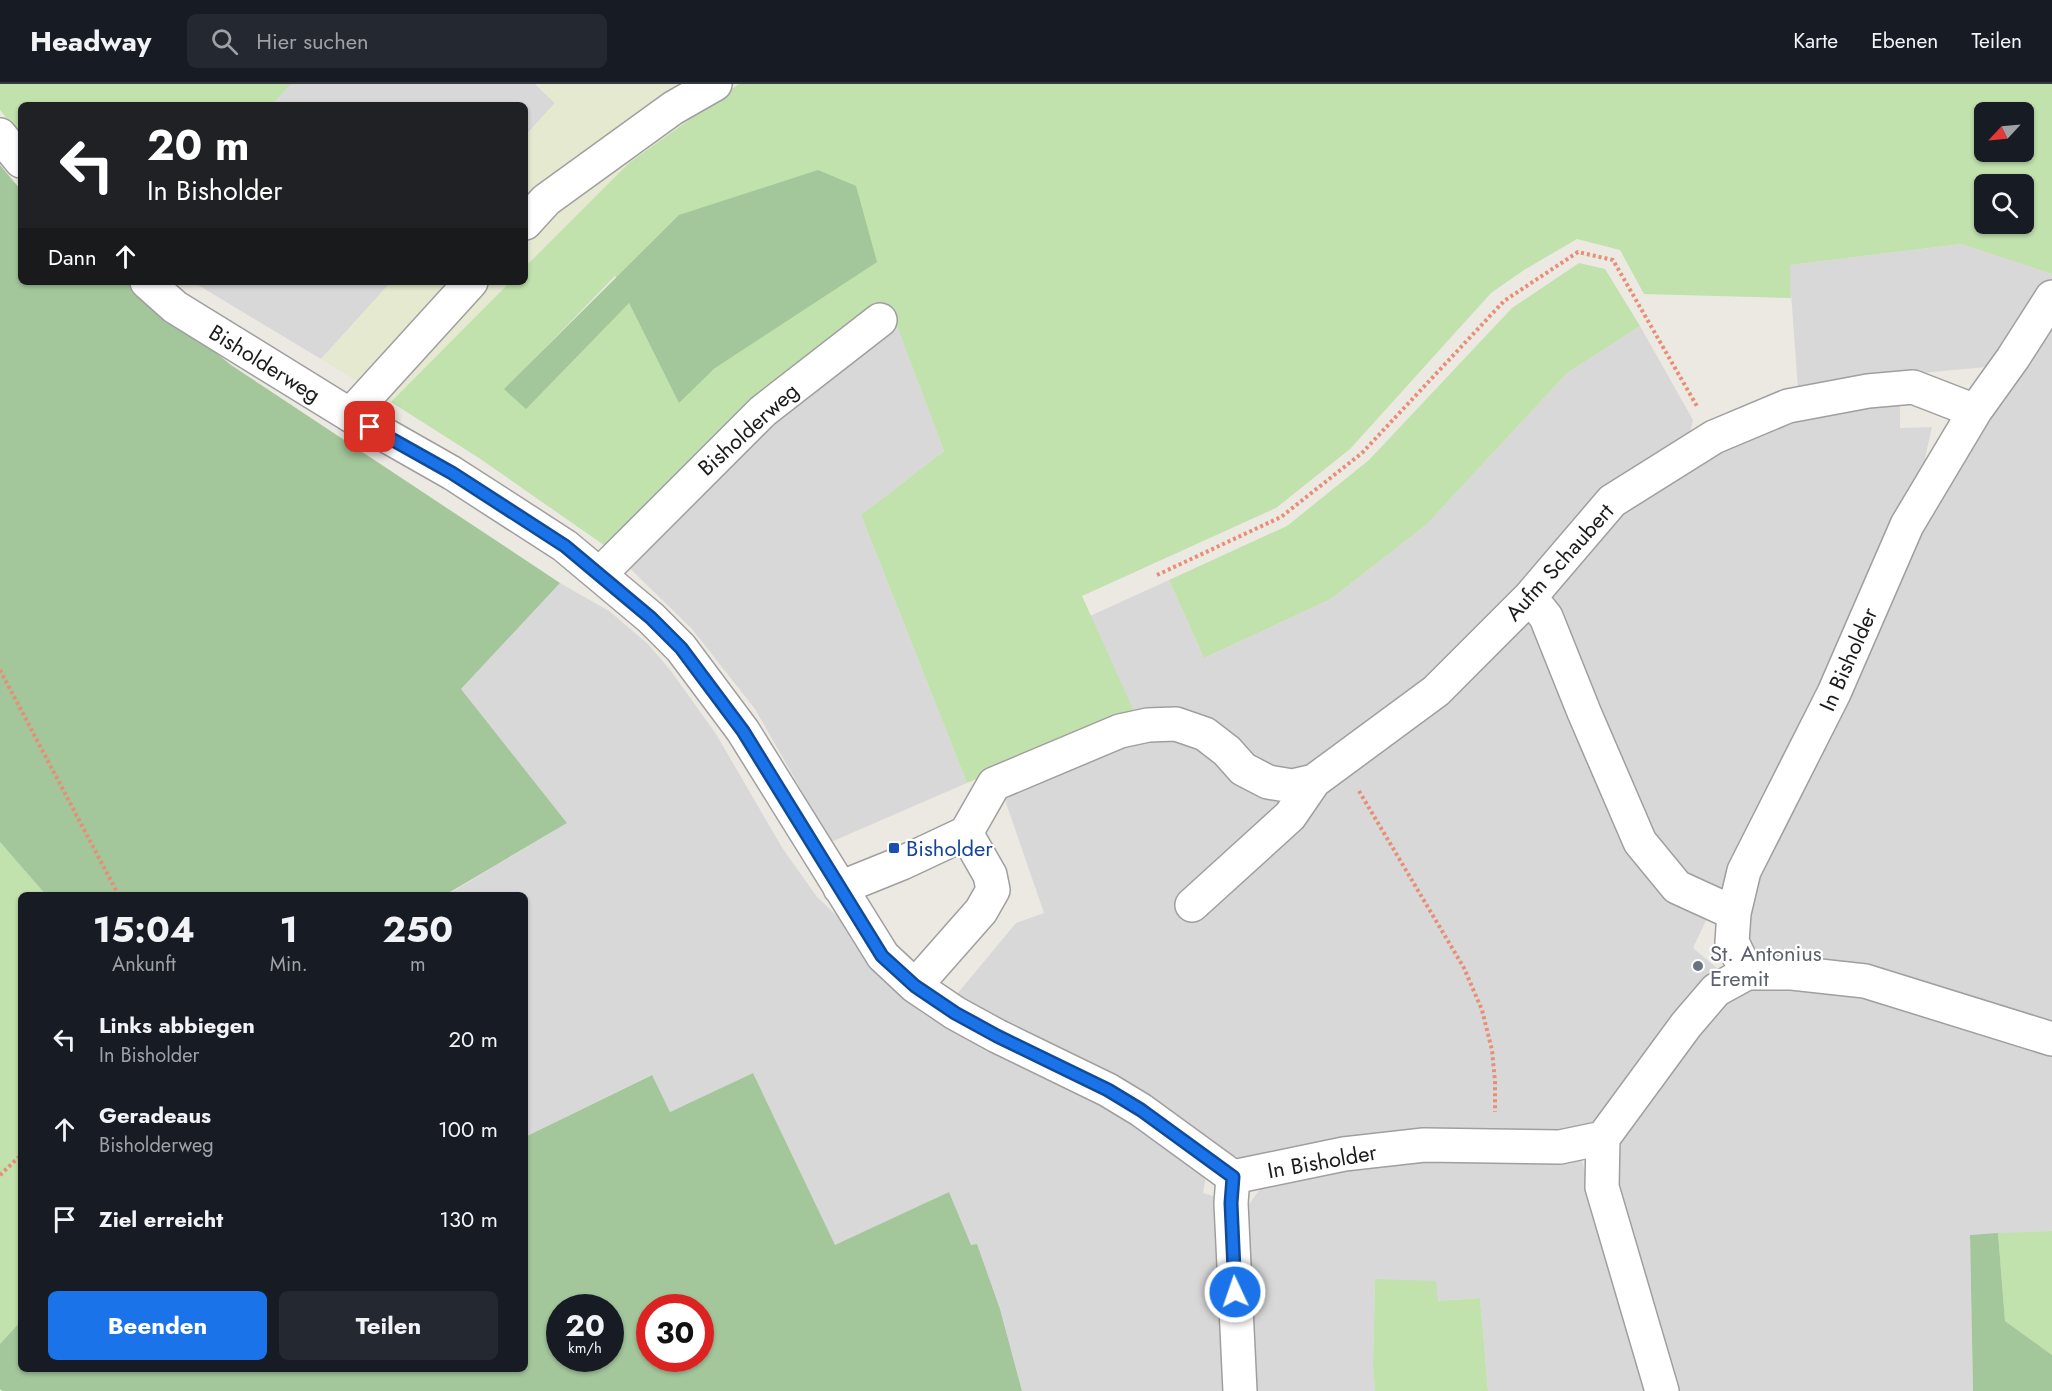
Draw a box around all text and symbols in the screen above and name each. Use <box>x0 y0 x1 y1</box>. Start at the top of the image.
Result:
search box <box>187 14 607 68</box>
text: Headway <box>30 21 151 62</box>
icon: search <box>208 25 241 58</box>
text: Hier suchen <box>256 25 369 57</box>
text: Karte <box>1793 26 1838 56</box>
text: Ebenen <box>1871 26 1938 56</box>
text: Teilen <box>1971 26 2022 56</box>
north arrow <box>1974 102 2034 162</box>
map controls <box>1974 102 2034 234</box>
text: 20 m <box>147 115 249 176</box>
icon: left <box>48 126 126 204</box>
text: In Bisholder <box>147 171 283 210</box>
button: search <box>1974 174 2034 234</box>
icon: ahead <box>109 240 142 273</box>
text: Dann <box>48 241 97 273</box>
street label: Bisholderweg <box>203 316 327 410</box>
street label: Bisholderweg <box>690 375 806 483</box>
pin <box>344 401 395 452</box>
icon: arrive <box>353 410 386 443</box>
street label: Aufm Schaubert <box>1497 496 1621 628</box>
street label: In Bisholder <box>1811 602 1885 716</box>
place label: Bisholder <box>906 832 993 864</box>
marker: Bisholder <box>887 841 901 855</box>
text: 15:04 <box>93 903 195 955</box>
text: 1 <box>280 903 298 955</box>
text: 250 <box>383 903 453 955</box>
place label: St. Antonius Eremit <box>1710 937 1822 994</box>
text: Ankunft <box>112 950 176 979</box>
text: Min. <box>270 950 308 979</box>
text: m <box>410 950 426 979</box>
marker: St. Antonius Eremit <box>1691 959 1705 973</box>
text: Links abbiegen <box>99 1009 255 1041</box>
icon: left <box>48 1023 81 1056</box>
text: 20 m <box>449 1023 498 1055</box>
text: In Bisholder <box>99 1041 199 1070</box>
text: Geradeaus <box>99 1099 211 1131</box>
icon: ahead <box>48 1113 81 1146</box>
text: 100 m <box>438 1113 498 1145</box>
text: Bisholderweg <box>99 1131 214 1160</box>
street label: In Bisholder <box>1265 1136 1380 1186</box>
icon: arrive <box>48 1203 81 1236</box>
text: Ziel erreicht <box>99 1203 223 1235</box>
text: 130 m <box>439 1203 498 1235</box>
position arrow <box>1203 1260 1267 1324</box>
button: Beenden <box>48 1291 267 1360</box>
button: Teilen <box>279 1291 498 1360</box>
speed limit sign: 30 <box>636 1294 714 1372</box>
text: 20 <box>565 1304 605 1347</box>
text: km/h <box>568 1337 602 1359</box>

